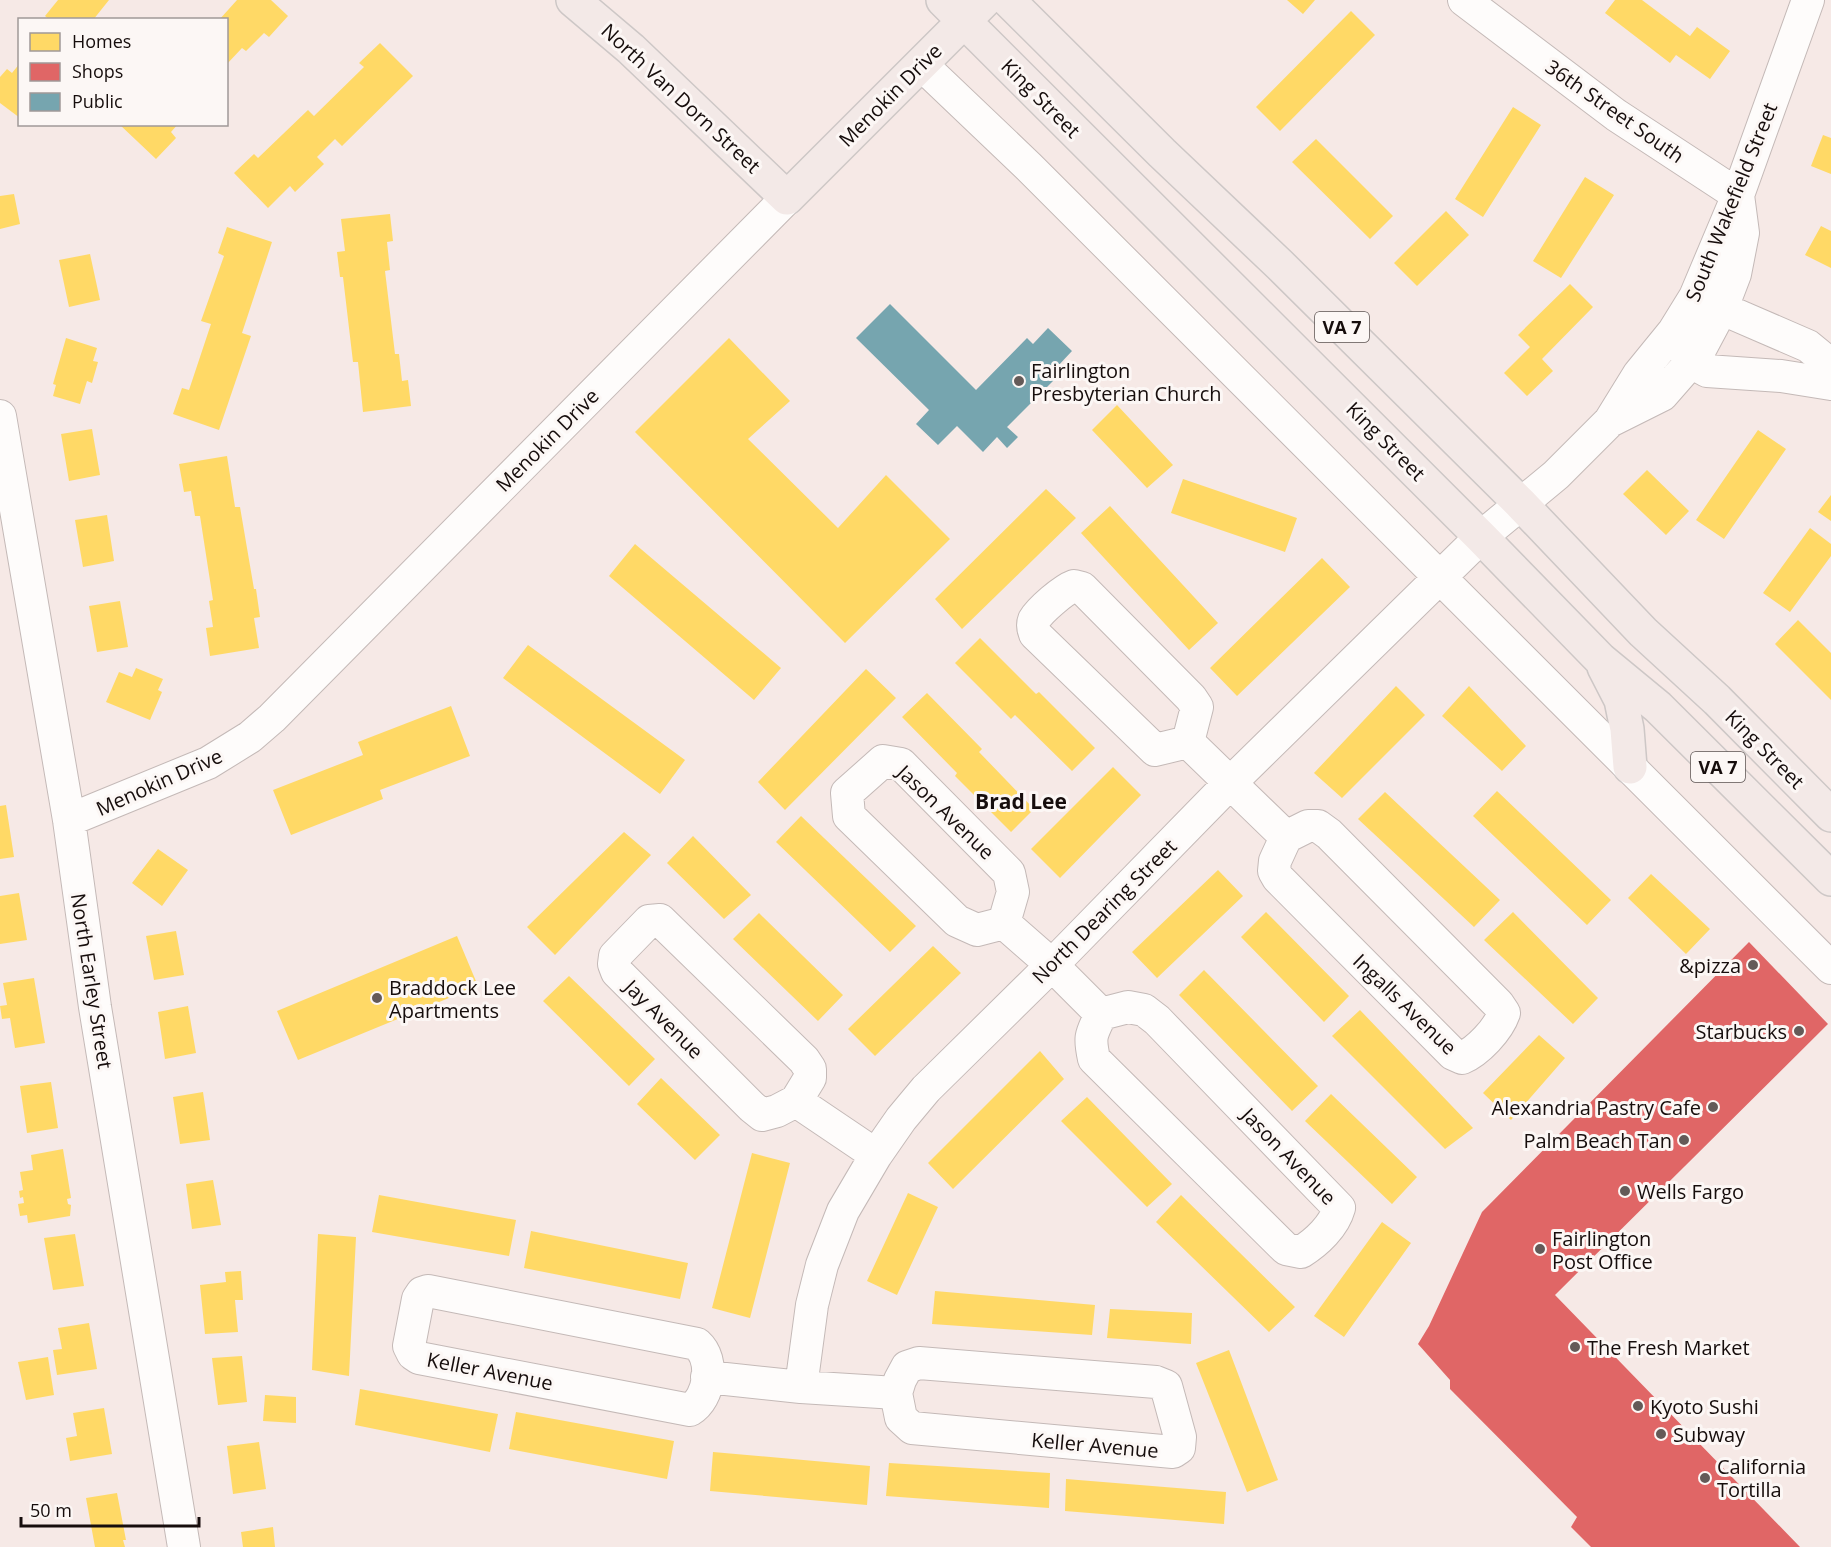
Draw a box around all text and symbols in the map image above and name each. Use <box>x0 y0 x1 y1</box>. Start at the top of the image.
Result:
street label: North Van Dorn Street <box>596 17 766 179</box>
legend <box>18 18 228 126</box>
text: Homes <box>72 29 131 53</box>
street label: Menokin Drive <box>833 38 947 152</box>
street label: King Street <box>996 53 1086 143</box>
street label: 36th Street South <box>1540 53 1690 169</box>
text: Shops <box>72 59 123 83</box>
text: Public <box>72 89 123 113</box>
street label: South Wakefield Street <box>1679 98 1783 306</box>
road number: VA 7 <box>1315 312 1369 342</box>
place label: Fairlington Presbyterian Church <box>1031 357 1222 407</box>
marker: Fairlington Presbyterian Church <box>1012 374 1026 388</box>
street label: Menokin Drive <box>490 383 604 497</box>
street label: King Street <box>1341 396 1431 486</box>
street label: King Street <box>1720 704 1810 794</box>
street label: Menokin Drive <box>92 742 226 822</box>
road number: VA 7 <box>1691 752 1745 782</box>
street label: Jason Avenue <box>890 757 1000 865</box>
district label: Brad Lee <box>975 787 1067 815</box>
street label: North Dearing Street <box>1026 833 1182 989</box>
street label: North Earley Street <box>65 891 119 1071</box>
street label: Ingalls Avenue <box>1347 948 1463 1060</box>
place label: &pizza <box>1679 952 1741 979</box>
marker: &pizza <box>1746 958 1760 972</box>
street label: Jay Avenue <box>617 972 709 1064</box>
place label: Braddock Lee Apartments <box>389 974 516 1024</box>
marker: Braddock Lee Apartments <box>370 991 384 1005</box>
place label: Starbucks <box>1695 1018 1787 1045</box>
marker: Starbucks <box>1792 1024 1806 1038</box>
place label: Alexandria Pastry Cafe <box>1492 1094 1701 1121</box>
street label: Jason Avenue <box>1234 1100 1342 1210</box>
marker: Alexandria Pastry Cafe <box>1706 1100 1720 1114</box>
place label: Palm Beach Tan <box>1523 1127 1672 1154</box>
marker: Palm Beach Tan <box>1677 1133 1691 1147</box>
place label: Wells Fargo <box>1637 1178 1744 1205</box>
marker: Wells Fargo <box>1618 1184 1632 1198</box>
place label: Fairlington Post Office <box>1552 1225 1653 1275</box>
marker: Fairlington Post Office <box>1533 1242 1547 1256</box>
place label: The Fresh Market <box>1587 1334 1750 1361</box>
marker: The Fresh Market <box>1568 1340 1582 1354</box>
street label: Keller Avenue <box>425 1346 555 1396</box>
place label: Kyoto Sushi <box>1650 1393 1759 1420</box>
marker: Kyoto Sushi <box>1631 1399 1645 1413</box>
place label: Subway <box>1673 1421 1746 1448</box>
street label: Keller Avenue <box>1030 1426 1160 1464</box>
marker: Subway <box>1654 1427 1668 1441</box>
place label: California Tortilla <box>1717 1453 1806 1503</box>
marker: California Tortilla <box>1698 1471 1712 1485</box>
scale bar <box>21 1490 200 1528</box>
text: 50 m <box>30 1498 72 1522</box>

